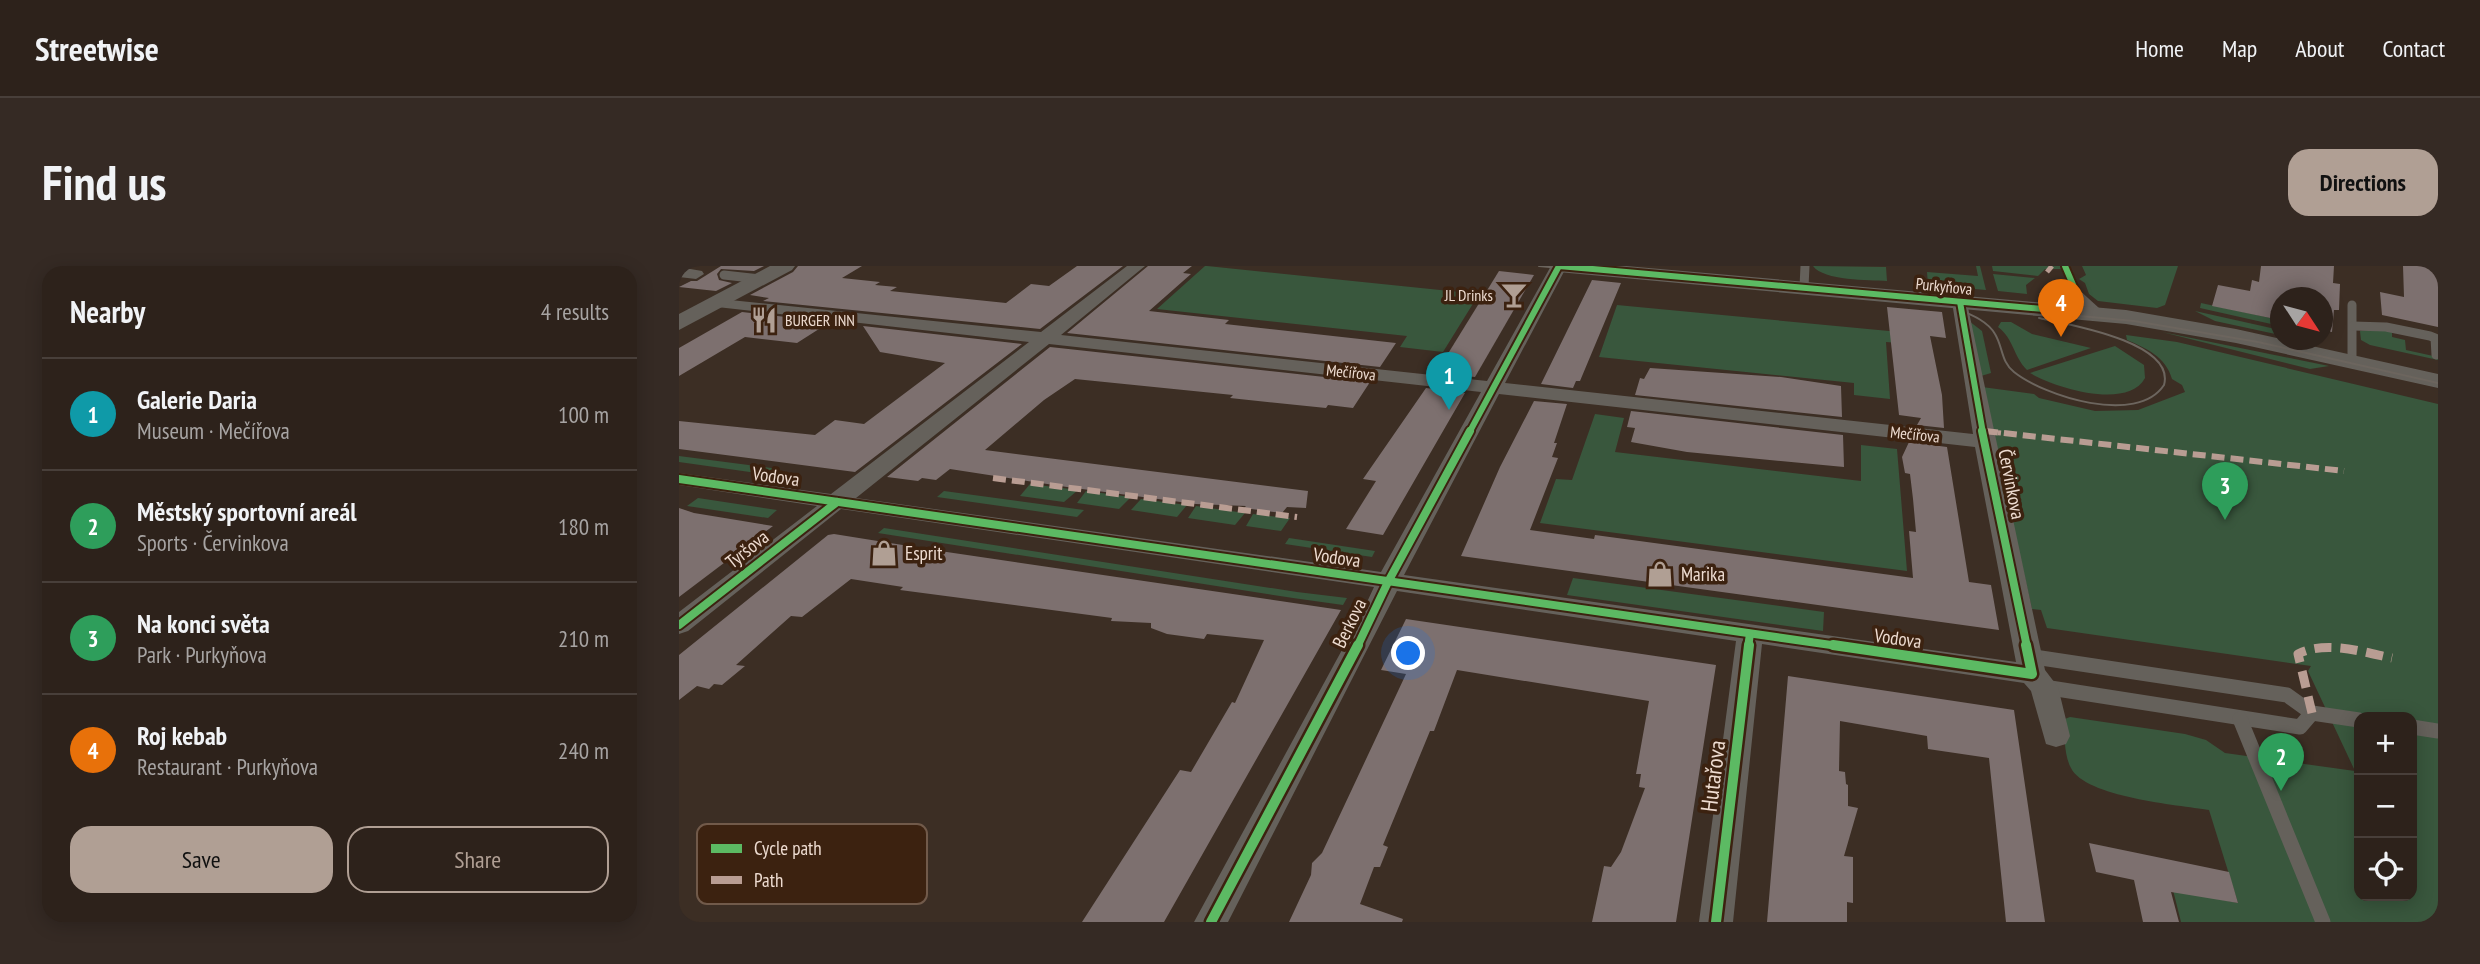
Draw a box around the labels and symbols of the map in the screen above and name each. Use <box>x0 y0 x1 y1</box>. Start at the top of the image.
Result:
street label: Purkyňova <box>1915 273 1973 299</box>
pin: 4 <box>2038 279 2084 337</box>
bar icon: JL Drinks <box>1499 280 1529 310</box>
place label: JL Drinks <box>1444 285 1493 305</box>
north arrow <box>2270 287 2333 350</box>
restaurant icon: BURGER INN <box>749 305 779 335</box>
place label: BURGER INN <box>785 310 855 330</box>
pin: 1 <box>1426 352 1472 410</box>
street label: Mečířova <box>1325 359 1377 385</box>
street label: Mečířova <box>1889 421 1941 447</box>
street label: Červinkova <box>1993 447 2031 521</box>
street label: Vodova <box>750 461 801 491</box>
pin: 3 <box>2202 462 2248 520</box>
street label: Tyršova <box>721 525 773 573</box>
shop icon: Esprit <box>869 538 899 568</box>
place label: Esprit <box>905 541 943 565</box>
street label: Vodova <box>1311 542 1362 572</box>
shop icon: Marika <box>1645 559 1675 589</box>
place label: Marika <box>1681 562 1725 586</box>
street label: Berkova <box>1327 594 1371 652</box>
street label: Vodova <box>1872 623 1923 653</box>
your location <box>1391 636 1425 670</box>
pin: 2 <box>2258 733 2304 791</box>
street label: Hutařova <box>1694 738 1731 813</box>
legend <box>697 824 927 904</box>
text: Cycle path <box>754 836 822 860</box>
text: Path <box>754 868 783 892</box>

